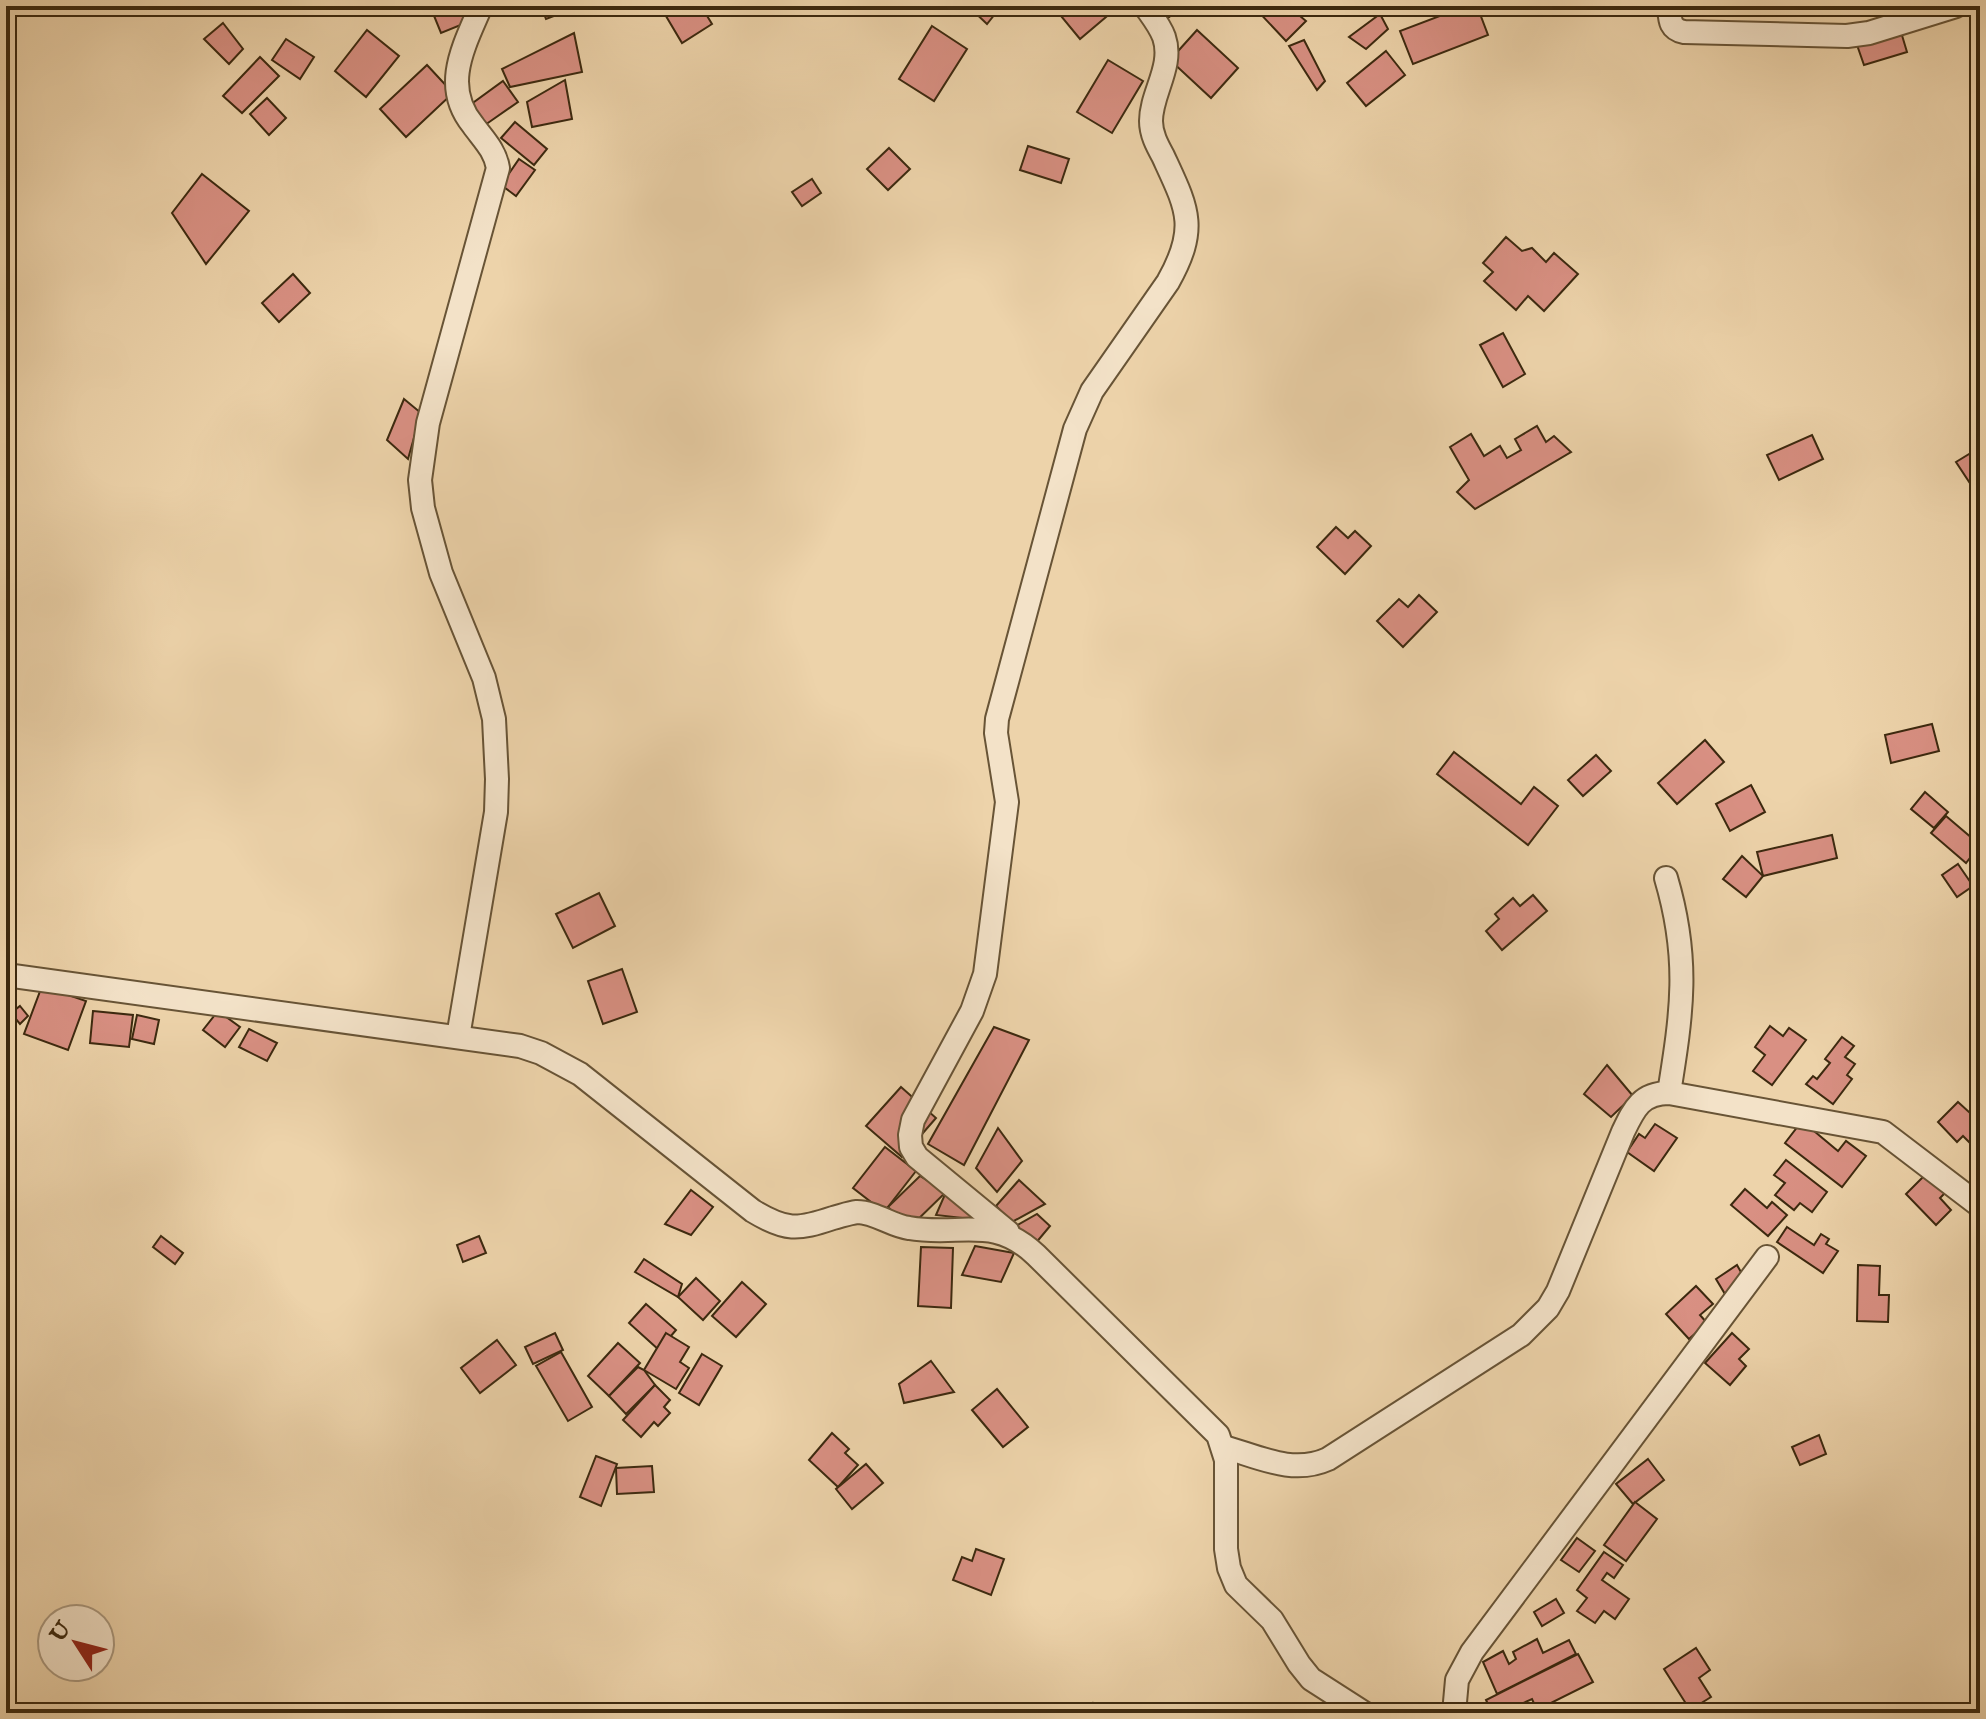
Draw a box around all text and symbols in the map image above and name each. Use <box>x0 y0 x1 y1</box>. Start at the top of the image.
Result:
north arrow <box>36 1603 116 1683</box>
text: U <box>44 1616 79 1649</box>

